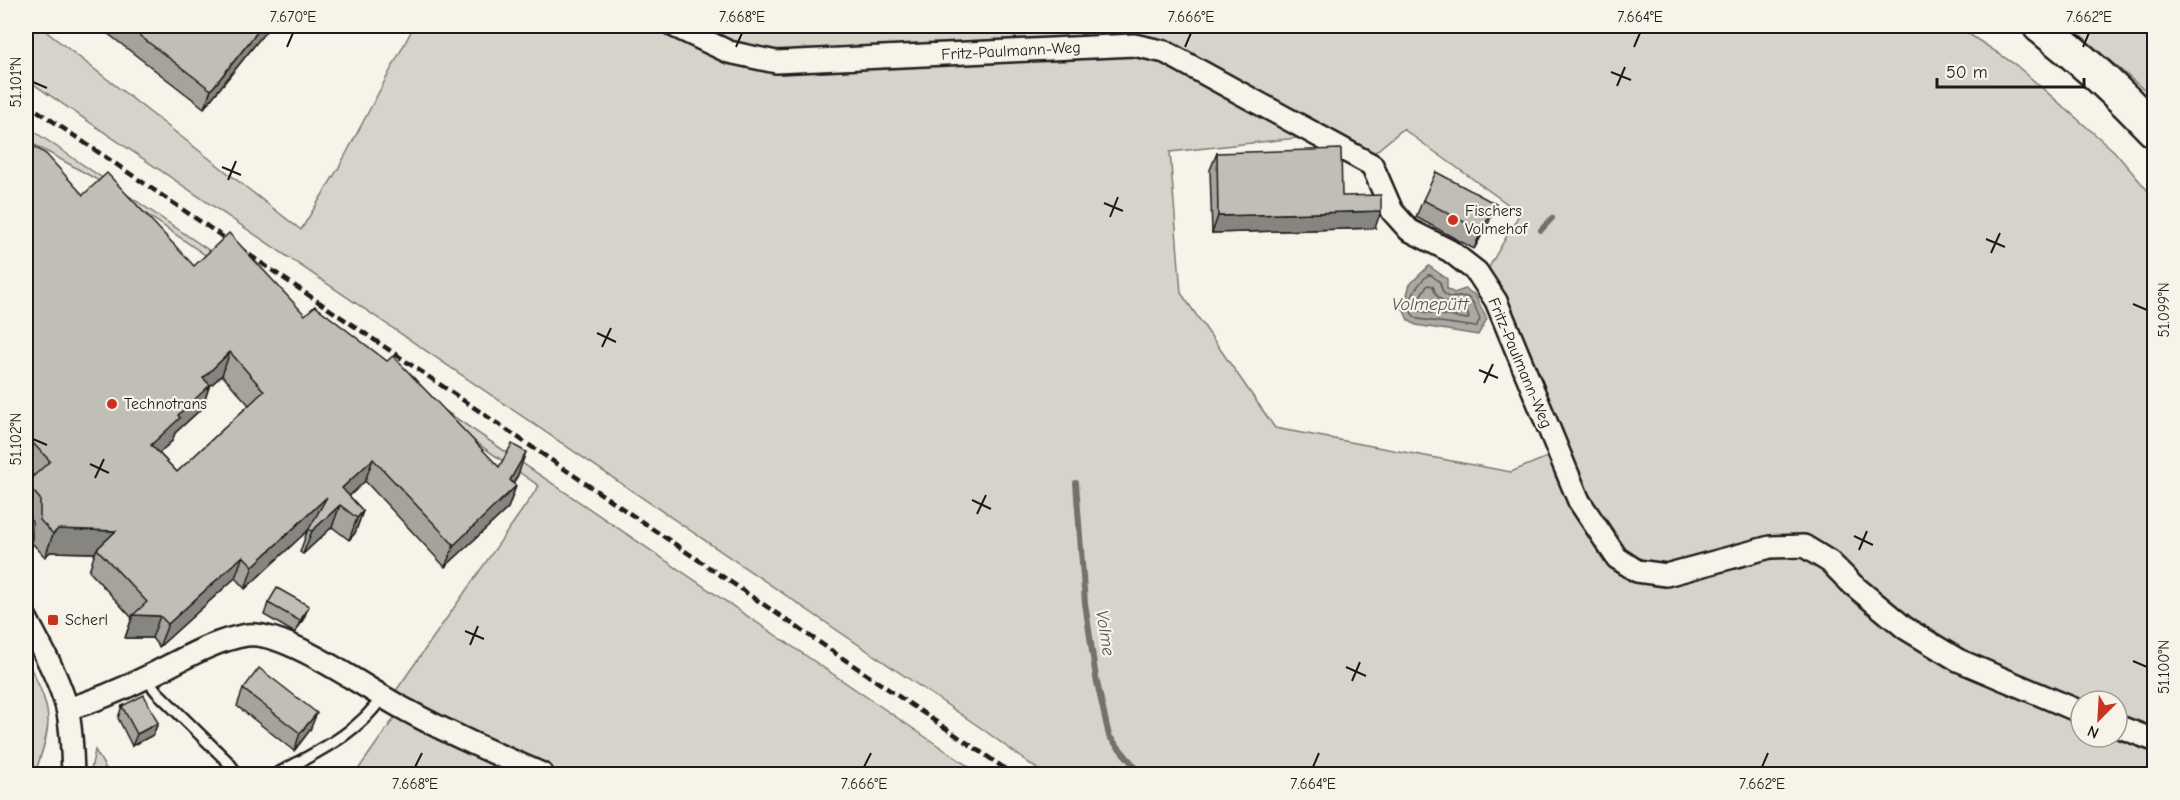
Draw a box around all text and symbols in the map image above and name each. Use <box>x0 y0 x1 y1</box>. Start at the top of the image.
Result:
text: 7.670°E <box>270 8 316 26</box>
text: 7.668°E <box>719 8 765 26</box>
text: 7.666°E <box>1168 8 1214 26</box>
text: 7.664°E <box>1617 8 1663 26</box>
text: 7.662°E <box>2066 8 2112 26</box>
street label: Fritz-Paulmann-Weg <box>941 38 1081 64</box>
scale bar <box>1937 51 2084 89</box>
text: 51.101°N <box>7 57 25 107</box>
text: 50 m <box>1946 62 1988 83</box>
place label: Fischers Volmehof <box>1465 202 1529 238</box>
marker: Fischers Volmehof <box>1446 213 1460 227</box>
text: 51.099°N <box>2155 282 2173 338</box>
water label: Volmepütt <box>1392 294 1470 315</box>
street label: Fritz-Paulmann-Weg <box>1484 295 1556 431</box>
place label: Technotrans <box>124 395 207 413</box>
marker: Technotrans <box>105 397 119 411</box>
text: 51.102°N <box>7 413 25 465</box>
water label: Volme <box>1091 608 1119 658</box>
place label: Scherl <box>65 611 108 629</box>
marker: Scherl <box>46 613 60 627</box>
text: 51.100°N <box>2155 640 2173 694</box>
north arrow <box>2069 689 2129 749</box>
text: N <box>2085 721 2102 742</box>
text: 7.668°E <box>392 775 438 793</box>
text: 7.666°E <box>841 775 887 793</box>
text: 7.664°E <box>1290 775 1336 793</box>
text: 7.662°E <box>1739 775 1785 793</box>

